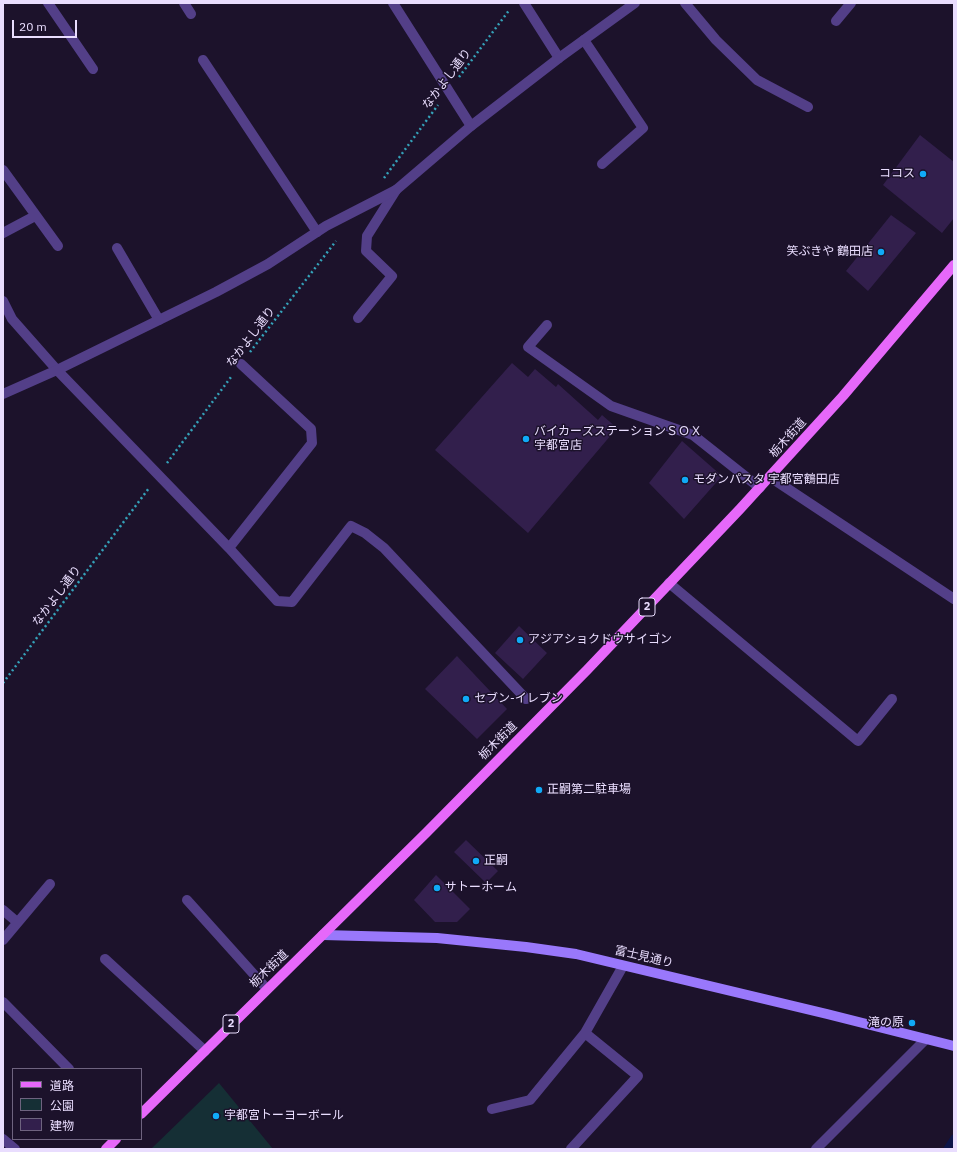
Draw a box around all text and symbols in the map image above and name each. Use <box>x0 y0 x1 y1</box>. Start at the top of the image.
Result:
scale bar <box>14 12 79 38</box>
text: 20 m <box>19 19 47 34</box>
street label: なかよし通り <box>420 46 474 112</box>
place label: ココス <box>879 167 915 181</box>
marker: ココス <box>918 169 928 179</box>
place label: 笑ぶきや 鶴田店 <box>786 245 873 259</box>
marker: 笑ぶきや 鶴田店 <box>876 247 886 257</box>
street label: なかよし通り <box>224 304 278 370</box>
street label: 栃木街道 <box>767 415 809 461</box>
place label: バイカーズステーションＳＯＸ 宇都宮店 <box>534 425 702 453</box>
marker: バイカーズステーションＳＯＸ 宇都宮店 <box>521 434 531 444</box>
place label: モダンパスタ 宇都宮鶴田店 <box>693 473 840 487</box>
marker: モダンパスタ 宇都宮鶴田店 <box>680 475 690 485</box>
street label: なかよし通り <box>30 563 84 629</box>
road number: 2 <box>639 598 655 616</box>
place label: アジアショクドウサイゴン <box>528 633 672 647</box>
marker: アジアショクドウサイゴン <box>515 635 525 645</box>
place label: セブン-イレブン <box>474 692 563 706</box>
marker: セブン-イレブン <box>461 694 471 704</box>
street label: 栃木街道 <box>476 719 520 763</box>
place label: 正嗣第二駐車場 <box>547 783 631 797</box>
marker: 正嗣第二駐車場 <box>534 785 544 795</box>
place label: 正嗣 <box>484 854 508 868</box>
marker: 正嗣 <box>471 856 481 866</box>
place label: サトーホーム <box>445 881 517 895</box>
marker: サトーホーム <box>432 883 442 893</box>
street label: 富士見通り <box>613 943 675 971</box>
street label: 栃木街道 <box>247 947 291 991</box>
road number: 2 <box>223 1015 239 1033</box>
place label: 滝の原 <box>868 1016 904 1030</box>
marker: 滝の原 <box>907 1018 917 1028</box>
legend <box>12 1068 142 1140</box>
text: 道路 <box>50 1078 74 1093</box>
text: 公園 <box>50 1098 74 1113</box>
place label: 宇都宮トーヨーボール <box>224 1109 344 1123</box>
marker: 宇都宮トーヨーボール <box>211 1111 221 1121</box>
text: 建物 <box>50 1118 74 1133</box>

